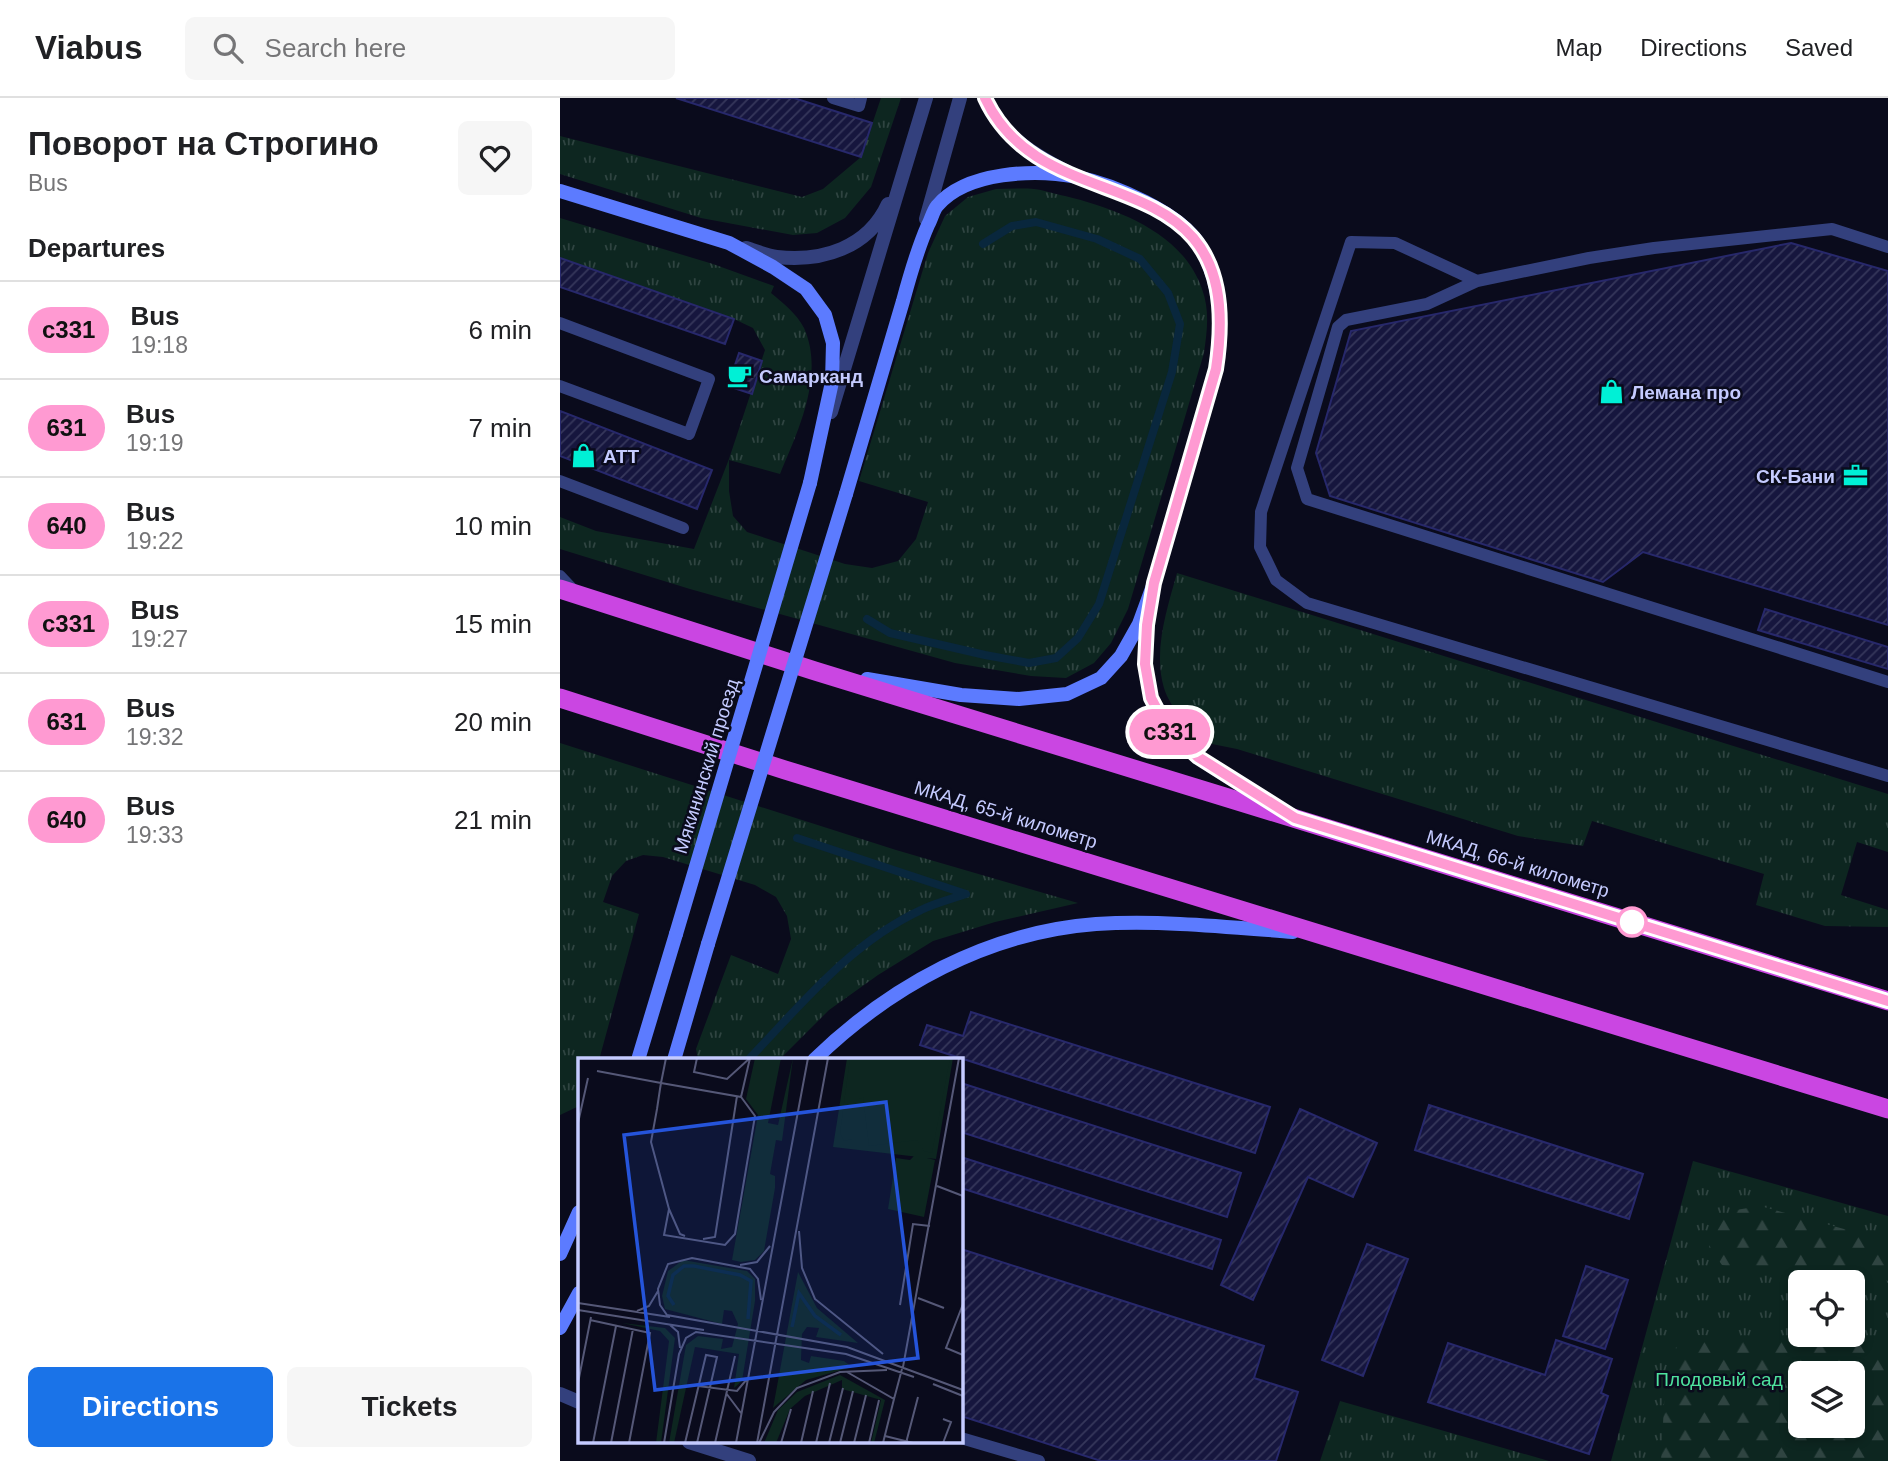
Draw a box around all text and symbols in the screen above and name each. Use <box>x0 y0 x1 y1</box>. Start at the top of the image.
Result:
search box <box>185 17 675 80</box>
text: Viabus <box>35 29 143 66</box>
icon: search <box>209 29 247 67</box>
text: Search here <box>265 33 406 63</box>
text: Map <box>1556 34 1602 61</box>
text: Directions <box>1640 34 1747 61</box>
text: Saved <box>1785 34 1853 61</box>
button: heart <box>458 121 532 195</box>
text: Поворот на Строгино <box>28 125 379 162</box>
text: Bus <box>28 170 68 196</box>
text: Departures <box>28 233 165 263</box>
text: Bus <box>130 301 180 331</box>
text: 6 min <box>468 315 532 345</box>
text: с331 <box>42 316 95 343</box>
text: 19:18 <box>130 332 188 358</box>
cafe icon: Самарканд <box>725 362 753 390</box>
place label: Самарканд <box>759 366 863 387</box>
shop icon: Лемана про <box>1597 378 1625 406</box>
place label: Лемана про <box>1631 382 1741 403</box>
text: Bus <box>126 399 175 429</box>
text: 7 min <box>468 413 532 443</box>
text: 631 <box>46 414 87 441</box>
text: 19:19 <box>126 430 184 456</box>
shop icon: АТТ <box>569 442 597 470</box>
place label: АТТ <box>603 446 639 467</box>
office icon: СК-Бани <box>1841 462 1869 490</box>
place label: СК-Бани <box>1756 466 1835 487</box>
text: Bus <box>126 497 175 527</box>
text: 10 min <box>454 511 532 541</box>
text: 640 <box>46 512 87 539</box>
text: 19:22 <box>126 528 184 554</box>
text: Bus <box>130 595 180 625</box>
text: 15 min <box>454 609 532 639</box>
text: с331 <box>42 610 95 637</box>
text: 19:27 <box>130 626 188 652</box>
street label: Мякининский проезд <box>670 676 743 856</box>
text: Bus <box>126 693 175 723</box>
text: 20 min <box>454 707 532 737</box>
text: 631 <box>46 708 87 735</box>
line badge: с331 <box>1121 709 1219 755</box>
text: с331 <box>1143 718 1197 745</box>
text: 19:32 <box>126 724 184 750</box>
street label: МКАД, 65-й километр <box>912 777 1100 852</box>
text: Bus <box>126 791 175 821</box>
text: 21 min <box>454 805 532 835</box>
text: 640 <box>46 806 87 833</box>
text: 19:33 <box>126 822 184 848</box>
street label: МКАД, 66-й километр <box>1424 826 1612 901</box>
unlabelled marker <box>1617 907 1647 937</box>
inset map <box>578 1058 962 1444</box>
map controls <box>1788 1270 1865 1438</box>
button: locate <box>1788 1270 1865 1347</box>
button: layers <box>1788 1361 1865 1438</box>
button: Directions <box>28 1367 273 1447</box>
button: Tickets <box>287 1367 532 1447</box>
park label: Плодовый сад <box>1655 1369 1783 1390</box>

